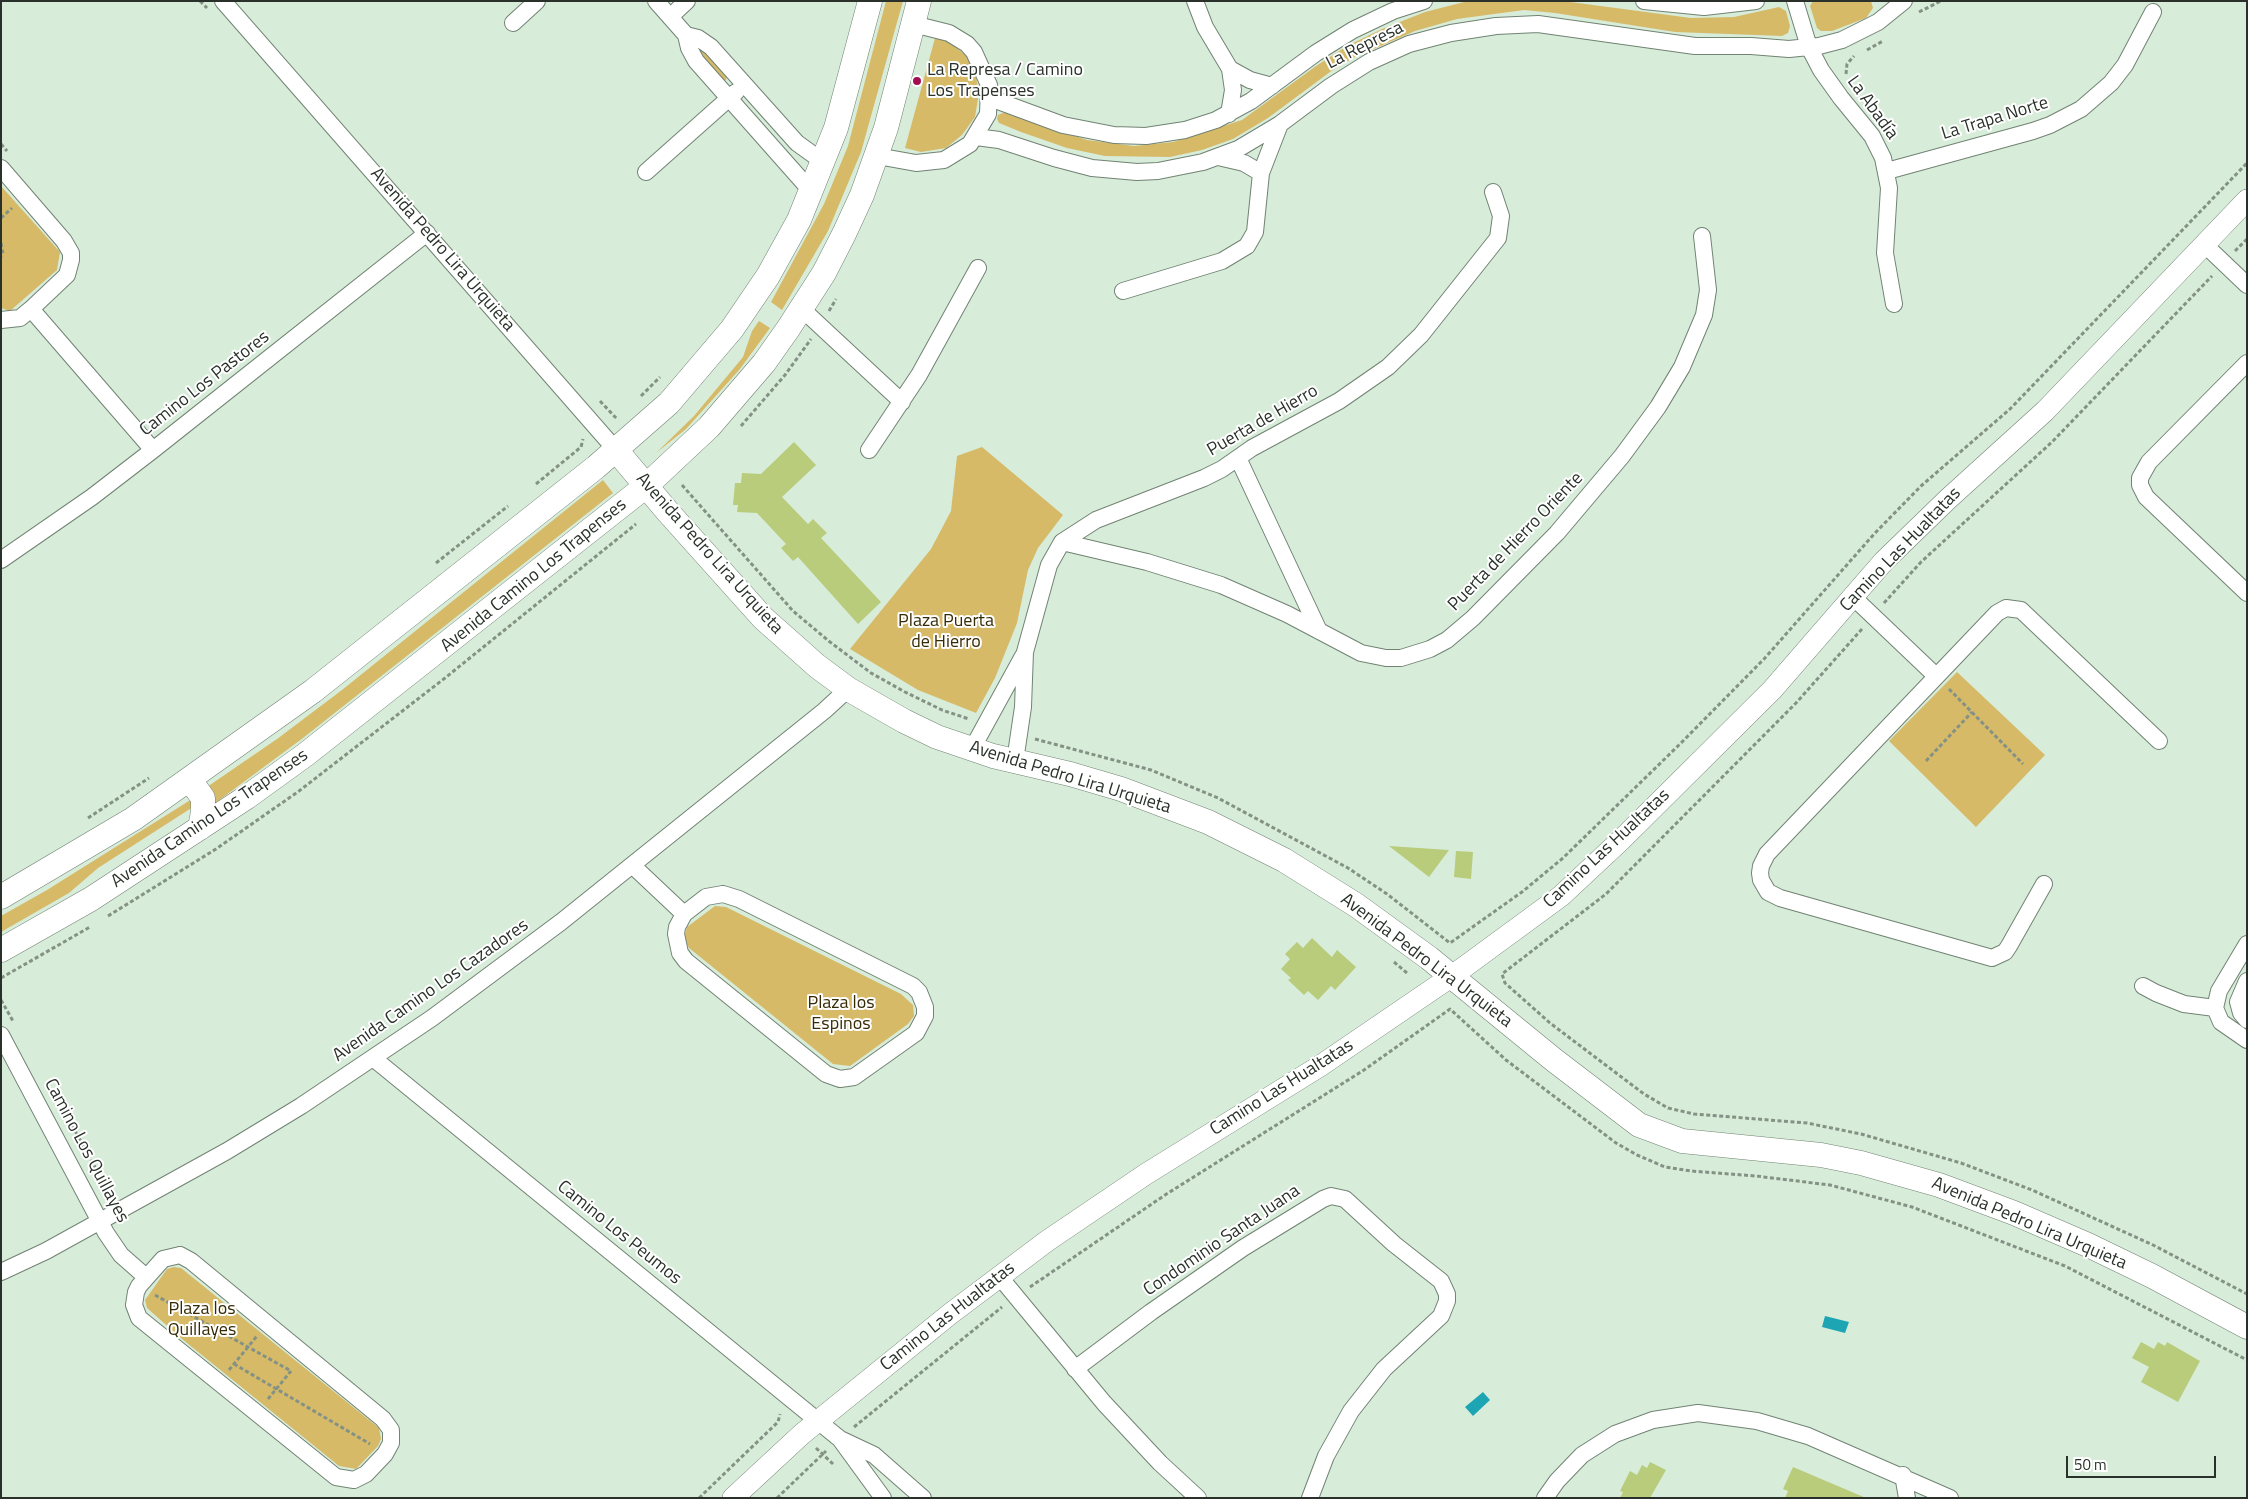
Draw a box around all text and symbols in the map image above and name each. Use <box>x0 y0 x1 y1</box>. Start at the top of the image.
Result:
street label: La Represa <box>1323 17 1407 75</box>
place label: La Represa / Camino Los Trapenses <box>927 60 1083 102</box>
street label: La Abadía <box>1842 72 1902 144</box>
marker: La Represa / Camino Los Trapenses <box>911 75 923 87</box>
street label: La Trapa Norte <box>1939 93 2051 145</box>
street label: Avenida Pedro Lira Urquieta <box>365 164 519 336</box>
street label: Camino Los Pastores <box>136 327 274 441</box>
street label: Puerta de Hierro <box>1204 381 1322 461</box>
street label: Puerta de Hierro Oriente <box>1444 468 1588 616</box>
street label: Avenida Pedro Lira Urquieta <box>631 469 787 639</box>
street label: Camino Las Hualtatas <box>1836 483 1966 617</box>
street label: Avenida Camino Los Trapenses <box>437 494 631 658</box>
park label: Plaza Puerta de Hierro <box>898 611 994 654</box>
street label: Avenida Pedro Lira Urquieta <box>967 737 1173 819</box>
street label: Avenida Camino Los Trapenses <box>108 745 312 893</box>
street label: Camino Las Hualtatas <box>1539 785 1675 913</box>
street label: Avenida Pedro Lira Urquieta <box>1336 889 1516 1033</box>
street label: Avenida Camino Los Cazadores <box>329 915 533 1067</box>
park label: Plaza los Espinos <box>807 993 875 1036</box>
street label: Camino Las Hualtatas <box>1206 1035 1358 1141</box>
street label: Camino Los Quillayes <box>39 1075 133 1227</box>
street label: Avenida Pedro Lira Urquieta <box>1928 1173 2130 1275</box>
street label: Camino Los Peumos <box>553 1176 685 1290</box>
street label: Condominio Santa Juana <box>1140 1181 1304 1301</box>
street label: Camino Las Hualtatas <box>876 1258 1020 1376</box>
park label: Plaza los Quillayes <box>168 1299 236 1342</box>
scale bar <box>2068 1446 2218 1478</box>
text: 50 m <box>2074 1453 2107 1476</box>

